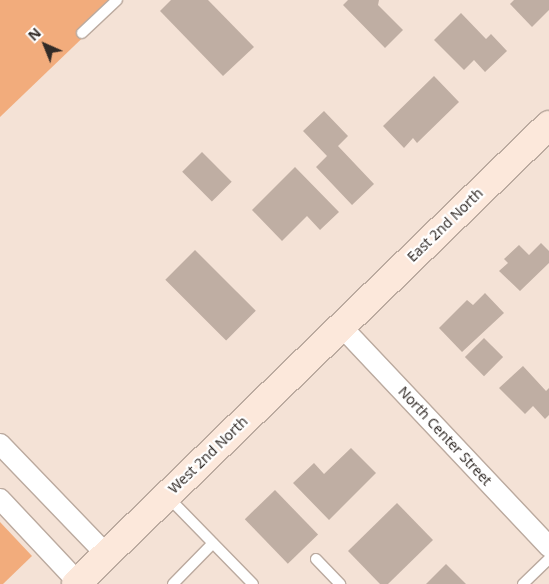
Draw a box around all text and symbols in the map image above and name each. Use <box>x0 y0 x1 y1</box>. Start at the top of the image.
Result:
north arrow <box>20 20 70 70</box>
text: N <box>24 23 45 45</box>
street label: East 2nd North <box>404 185 486 265</box>
street label: North Center Street <box>395 383 495 489</box>
street label: West 2nd North <box>165 413 251 497</box>

